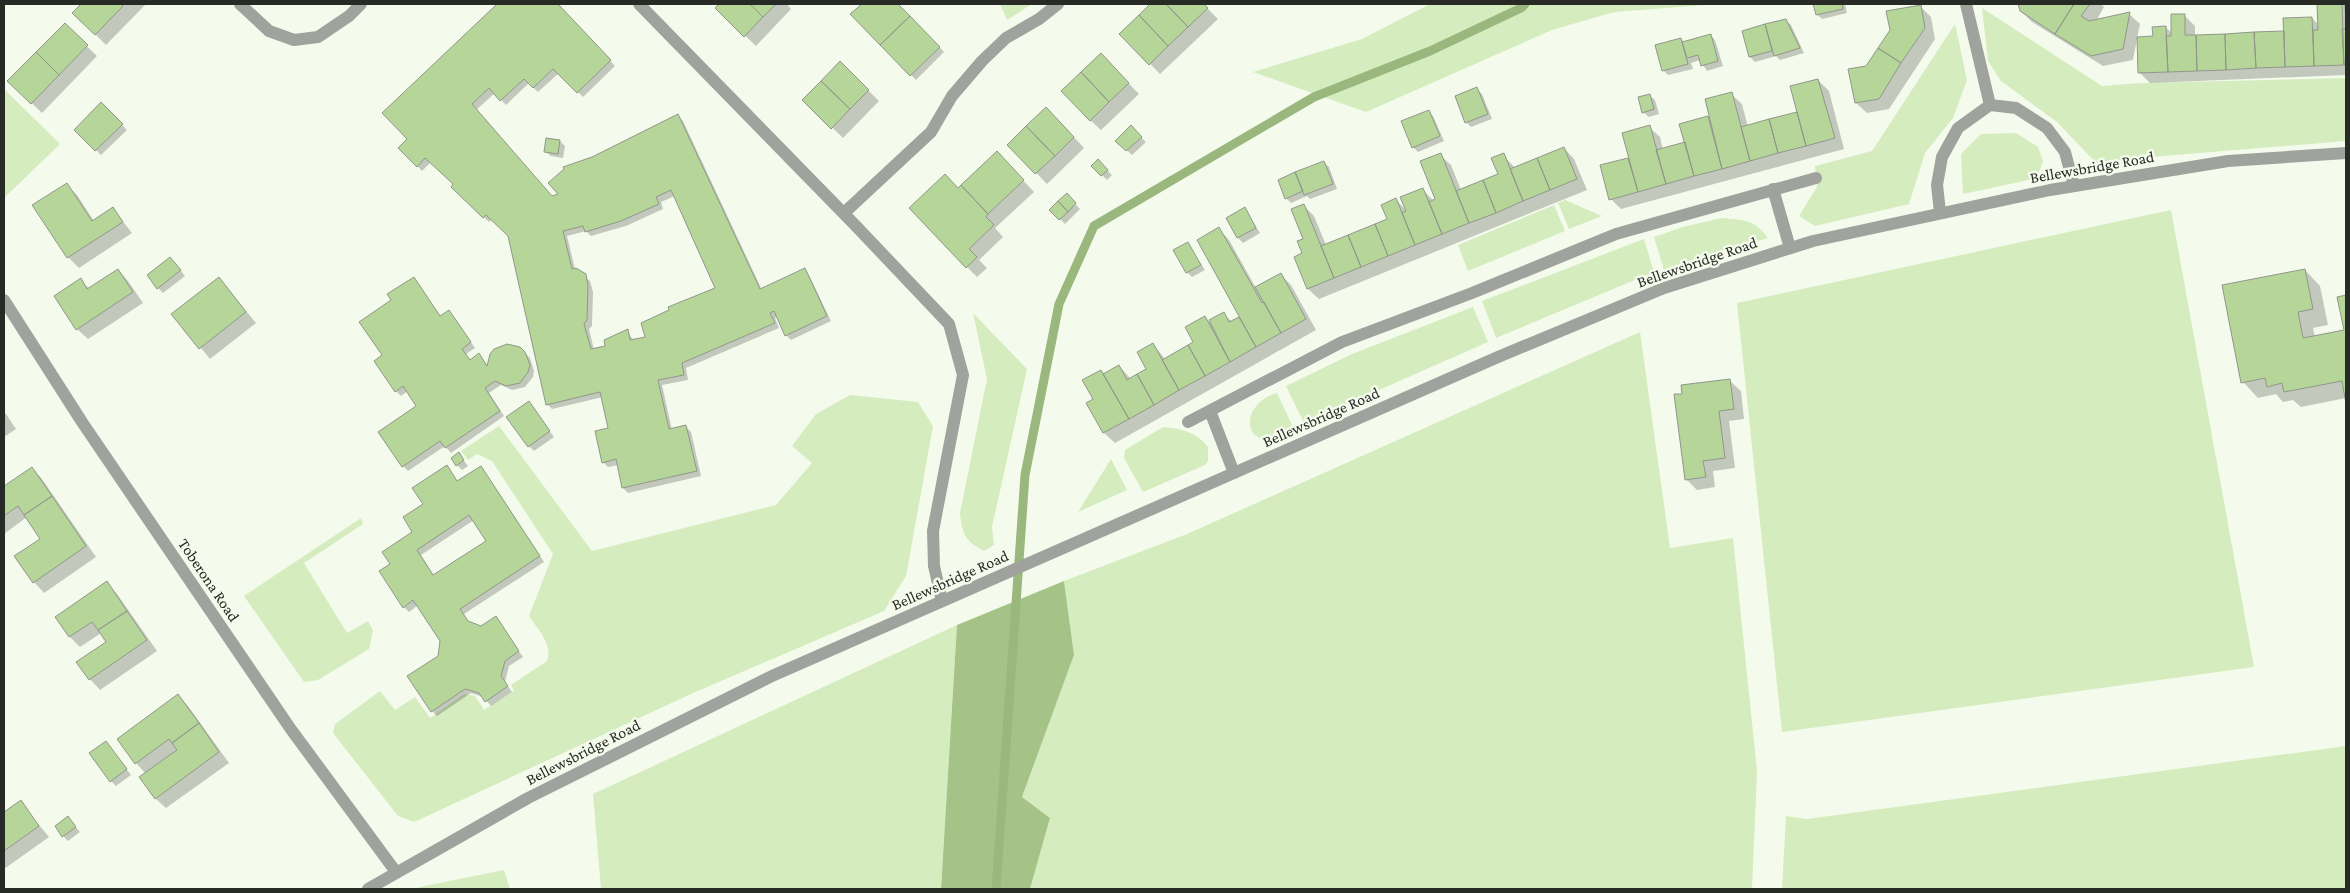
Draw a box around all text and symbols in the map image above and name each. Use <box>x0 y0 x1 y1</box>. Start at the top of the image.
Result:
street label: Bellewsbridge Road <box>2029 148 2156 187</box>
street label: Bellewsbridge Road <box>1635 233 1760 291</box>
street label: Bellewsbridge Road <box>1260 383 1383 451</box>
street label: Toberona Road <box>175 535 243 625</box>
street label: Bellewsbridge Road <box>889 546 1012 614</box>
street label: Bellewsbridge Road <box>523 716 644 789</box>

